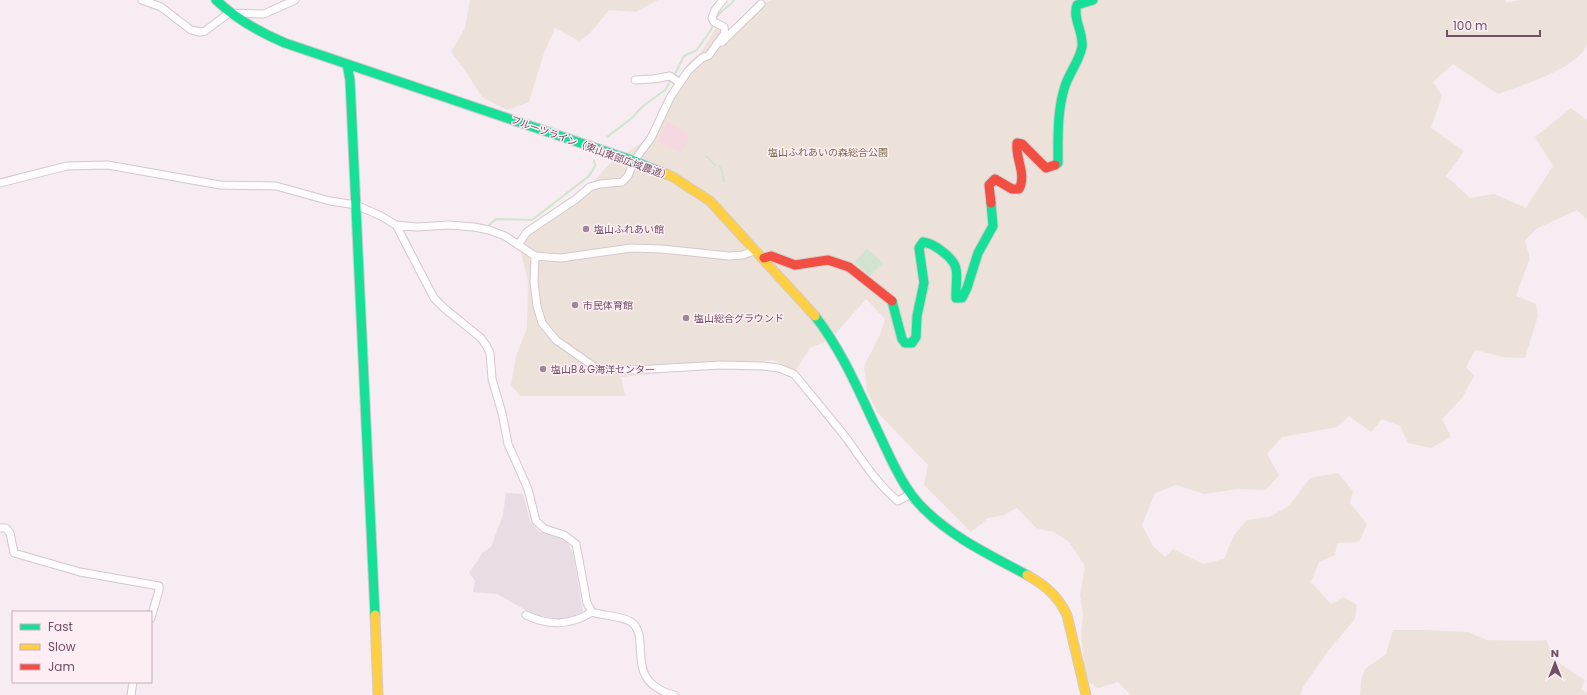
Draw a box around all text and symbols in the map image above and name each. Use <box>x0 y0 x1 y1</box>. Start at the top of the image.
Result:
scale bar <box>1447 12 1540 38</box>
text: 100 m <box>1453 17 1487 34</box>
street label: フルーツライン（東山東部広域農道） <box>509 112 673 184</box>
park label: 塩山ふれあいの森総合公園 <box>768 145 888 160</box>
place label: 塩山ふれあい館 <box>594 222 664 237</box>
marker: 塩山ふれあい館 <box>581 224 591 234</box>
place label: 市民体育館 <box>583 298 633 313</box>
marker: 市民体育館 <box>570 300 580 310</box>
place label: 塩山総合グラウンド <box>694 311 784 326</box>
marker: 塩山総合グラウンド <box>681 313 691 323</box>
place label: 塩山B＆G海洋センター <box>551 362 655 377</box>
marker: 塩山B＆G海洋センター <box>538 364 548 374</box>
legend <box>12 611 152 683</box>
text: Fast <box>48 618 73 635</box>
text: Slow <box>48 638 76 655</box>
north arrow <box>1535 643 1575 683</box>
text: N <box>1551 645 1559 661</box>
text: Jam <box>48 658 75 675</box>

